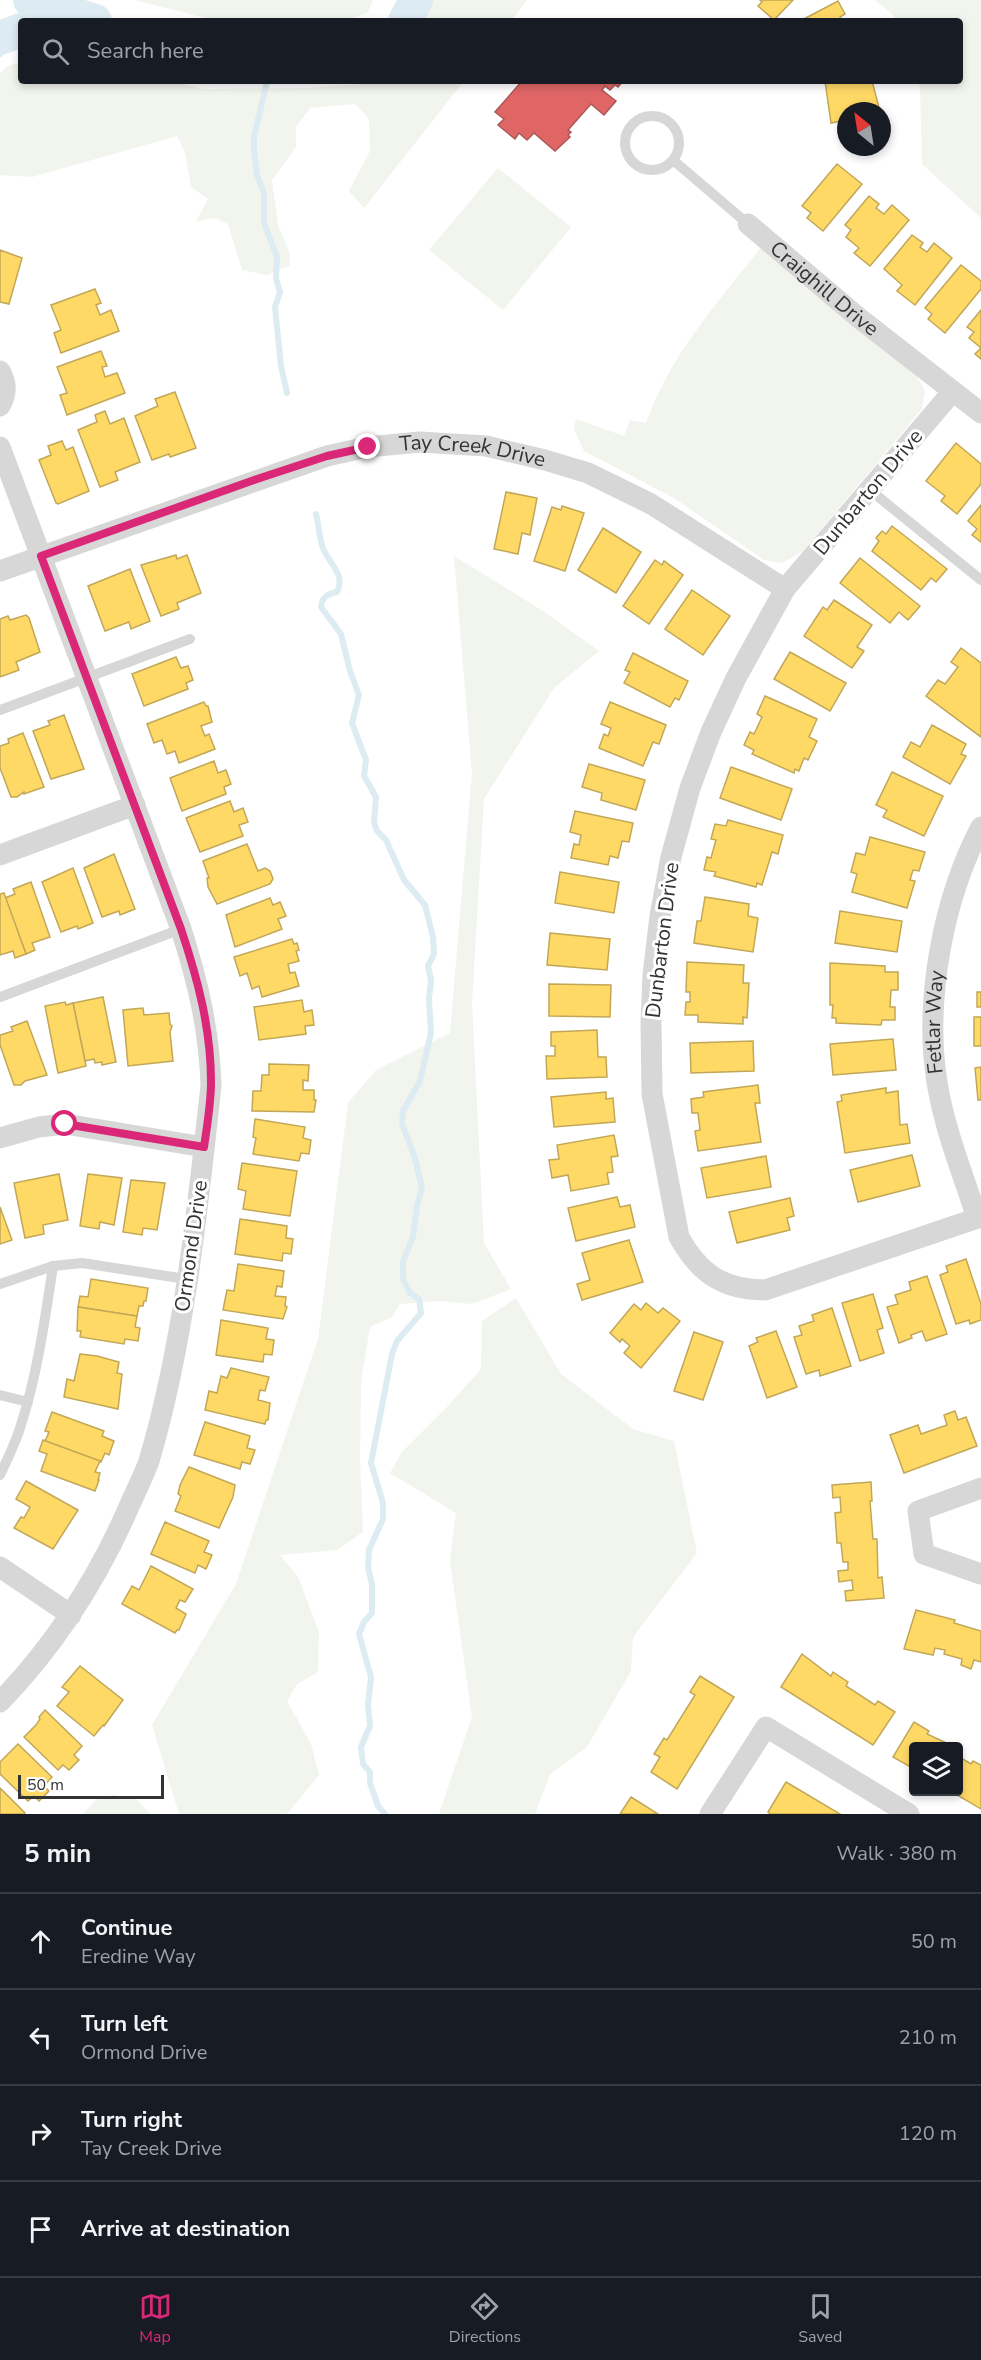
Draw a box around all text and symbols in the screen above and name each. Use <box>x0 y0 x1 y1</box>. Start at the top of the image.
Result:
search box <box>18 18 963 84</box>
icon: search <box>39 35 72 68</box>
text: Search here <box>87 36 204 66</box>
north arrow <box>837 102 891 156</box>
street label: Craighill Drive <box>764 235 885 342</box>
street label: Dunbarton Drive <box>807 423 929 561</box>
street label: Tay Creek Drive <box>398 428 549 474</box>
route end <box>354 433 380 459</box>
street label: Dunbarton Drive <box>639 860 685 1020</box>
street label: Fetlar Way <box>919 969 951 1076</box>
route start <box>51 1110 77 1136</box>
street label: Ormond Drive <box>168 1178 214 1314</box>
map controls <box>909 1742 963 1796</box>
button: layers <box>909 1742 963 1796</box>
scale bar <box>18 1772 164 1800</box>
text: 50 m <box>27 1774 64 1796</box>
text: 5 min <box>24 1836 91 1871</box>
text: Walk · 380 m <box>837 1840 957 1867</box>
text: Continue <box>81 1913 172 1943</box>
icon: ahead <box>24 1925 57 1958</box>
text: 50 m <box>911 1928 957 1955</box>
text: Eredine Way <box>81 1943 195 1970</box>
text: Turn left <box>81 2009 168 2039</box>
icon: left <box>24 2021 57 2054</box>
text: 210 m <box>899 2024 957 2051</box>
text: Ormond Drive <box>81 2039 207 2066</box>
text: Turn right <box>81 2105 182 2135</box>
icon: right <box>24 2117 57 2150</box>
text: 120 m <box>899 2120 957 2147</box>
text: Tay Creek Drive <box>81 2135 222 2162</box>
icon: arrive <box>24 2213 57 2246</box>
text: Arrive at destination <box>81 2214 290 2244</box>
tab: Map <box>139 2290 172 2348</box>
tab: Directions <box>449 2290 521 2348</box>
tab: Saved <box>798 2290 842 2348</box>

